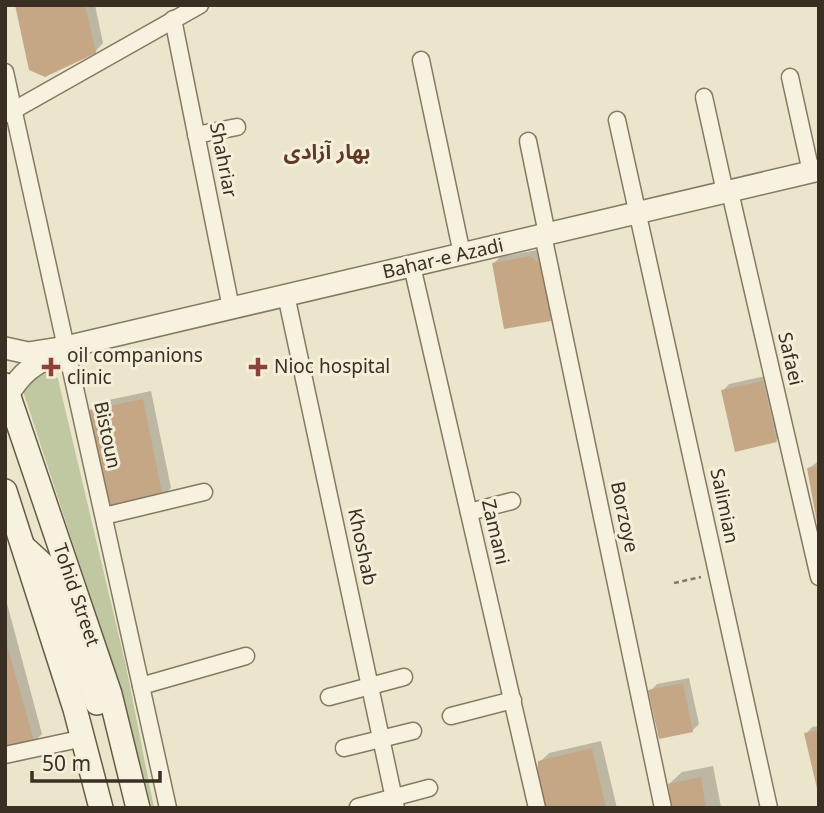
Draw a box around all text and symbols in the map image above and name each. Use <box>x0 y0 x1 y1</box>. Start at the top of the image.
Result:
street label: Shahriar <box>196 119 250 201</box>
district label: بهار آزادی <box>284 130 370 174</box>
street label: Bahar-e Azadi <box>378 226 508 292</box>
street label: Safaei <box>764 328 816 390</box>
place label: oil companions clinic <box>67 336 203 398</box>
place label: Nioc hospital <box>274 347 390 387</box>
marker: oil companions clinic <box>41 357 61 377</box>
marker: Nioc hospital <box>248 357 268 377</box>
street label: Bistoun <box>80 397 134 473</box>
street label: Salimian <box>697 465 751 547</box>
street label: Borzoye <box>597 478 651 556</box>
street label: Zamani <box>468 495 522 569</box>
street label: Khoshab <box>334 505 390 589</box>
street label: Tohid Street <box>40 538 112 652</box>
scale bar <box>32 740 159 784</box>
text: 50 m <box>42 742 91 786</box>

